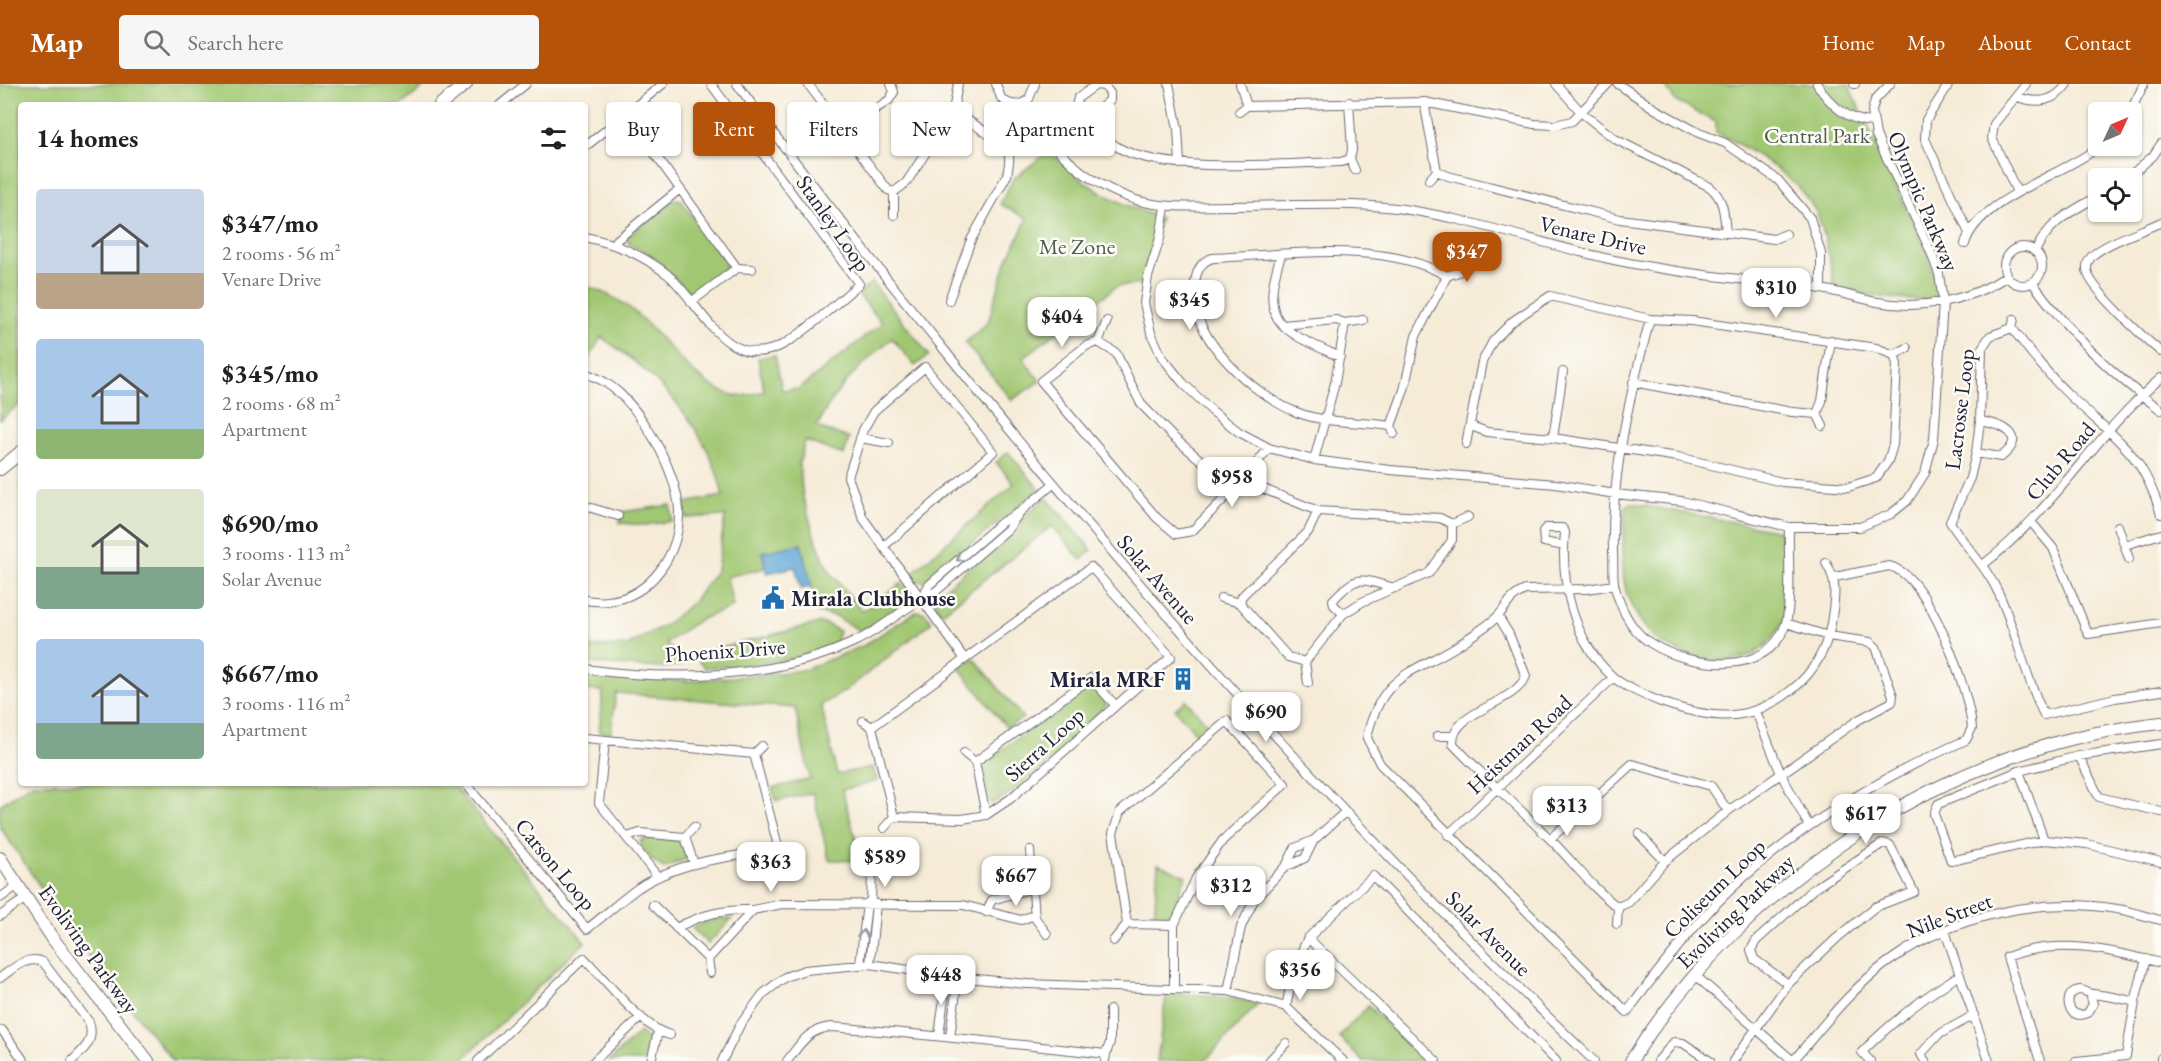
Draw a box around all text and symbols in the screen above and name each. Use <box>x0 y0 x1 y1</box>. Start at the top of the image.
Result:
search box <box>119 15 539 69</box>
text: Map <box>30 24 83 60</box>
icon: search <box>140 26 173 59</box>
text: Search here <box>188 28 283 57</box>
text: Home <box>1822 29 1874 56</box>
text: Map <box>1907 29 1945 56</box>
text: About <box>1978 29 2031 56</box>
text: Contact <box>2064 29 2131 56</box>
chip: Buy <box>606 102 681 156</box>
chip: Rent <box>693 102 775 156</box>
chip: Filters <box>787 102 879 156</box>
chip: New <box>891 102 972 156</box>
chip: Apartment <box>984 102 1115 156</box>
north arrow <box>2088 102 2142 156</box>
map controls <box>2088 102 2142 222</box>
text: 14 homes <box>36 121 138 155</box>
park label: Central Park <box>1764 121 1871 150</box>
icon: filters <box>537 122 570 155</box>
street label: Olympic Parkway <box>1881 127 1966 276</box>
button: locate <box>2088 168 2142 222</box>
street label: Stanley Loop <box>790 169 877 277</box>
text: $347/mo <box>222 206 318 240</box>
street label: Venare Drive <box>1537 209 1650 262</box>
icon: home <box>84 213 156 285</box>
park label: Me Zone <box>1039 232 1116 261</box>
pin: $347 <box>1431 232 1503 283</box>
text: $347 <box>1447 238 1487 264</box>
text: 2 rooms · 56 m² <box>222 240 341 266</box>
text: Venare Drive <box>222 266 321 292</box>
pin: $310 <box>1740 268 1812 319</box>
text: $310 <box>1756 274 1796 300</box>
pin: $345 <box>1154 280 1226 331</box>
text: $345 <box>1170 286 1210 312</box>
pin: $404 <box>1026 297 1098 348</box>
text: $404 <box>1042 303 1082 329</box>
street label: Lacrosse Loop <box>1938 347 1981 471</box>
text: $345/mo <box>222 356 318 390</box>
icon: home <box>84 363 156 435</box>
text: 2 rooms · 68 m² <box>222 390 341 416</box>
street label: Club Road <box>2019 415 2102 507</box>
text: Apartment <box>222 416 307 442</box>
pin: $958 <box>1196 457 1268 508</box>
text: $958 <box>1212 463 1252 489</box>
text: $690/mo <box>222 506 318 540</box>
icon: home <box>84 513 156 585</box>
street label: Solar Avenue <box>1111 528 1205 631</box>
text: 3 rooms · 113 m² <box>222 540 350 566</box>
one-way arrow <box>956 551 967 562</box>
text: Solar Avenue <box>222 566 322 592</box>
place label: Mirala Clubhouse <box>791 584 956 613</box>
public building icon: Mirala Clubhouse <box>760 585 786 611</box>
street label: Phoenix Drive <box>664 632 787 669</box>
text: $667/mo <box>222 656 318 690</box>
icon: home <box>84 663 156 735</box>
place label: Mirala MRF <box>1050 665 1165 694</box>
building icon: Mirala MRF <box>1170 666 1196 692</box>
street label: Heistman Road <box>1461 688 1579 801</box>
text: 3 rooms · 116 m² <box>222 690 350 716</box>
pin: $690 <box>1230 692 1302 743</box>
text: $690 <box>1246 698 1286 724</box>
street label: Sierra Loop <box>998 701 1090 788</box>
text: Apartment <box>222 716 307 742</box>
pin: $313 <box>1531 786 1603 837</box>
text: $313 <box>1547 792 1587 818</box>
pin: $617 <box>1830 794 1902 845</box>
text: $617 <box>1846 800 1886 826</box>
street label: Carson Loop <box>509 812 603 916</box>
street label: Coliseum Loop <box>1657 832 1772 945</box>
pin: $589 <box>849 837 921 888</box>
pin: $363 <box>735 842 807 893</box>
text: $589 <box>865 843 905 869</box>
text: $363 <box>751 848 791 874</box>
street label: Evoliving Parkway <box>1670 848 1801 975</box>
pin: $667 <box>980 856 1052 907</box>
text: $667 <box>996 862 1036 888</box>
pin: $312 <box>1195 866 1267 917</box>
text: $312 <box>1211 872 1251 898</box>
street label: Evoliving Parkway <box>32 879 146 1020</box>
street label: Solar Avenue <box>1440 884 1538 983</box>
street label: Nile Street <box>1902 886 1996 945</box>
one-way arrow <box>857 929 869 938</box>
pin: $356 <box>1264 950 1336 1001</box>
pin: $448 <box>905 955 977 1006</box>
text: $356 <box>1280 956 1320 982</box>
text: $448 <box>921 961 961 987</box>

